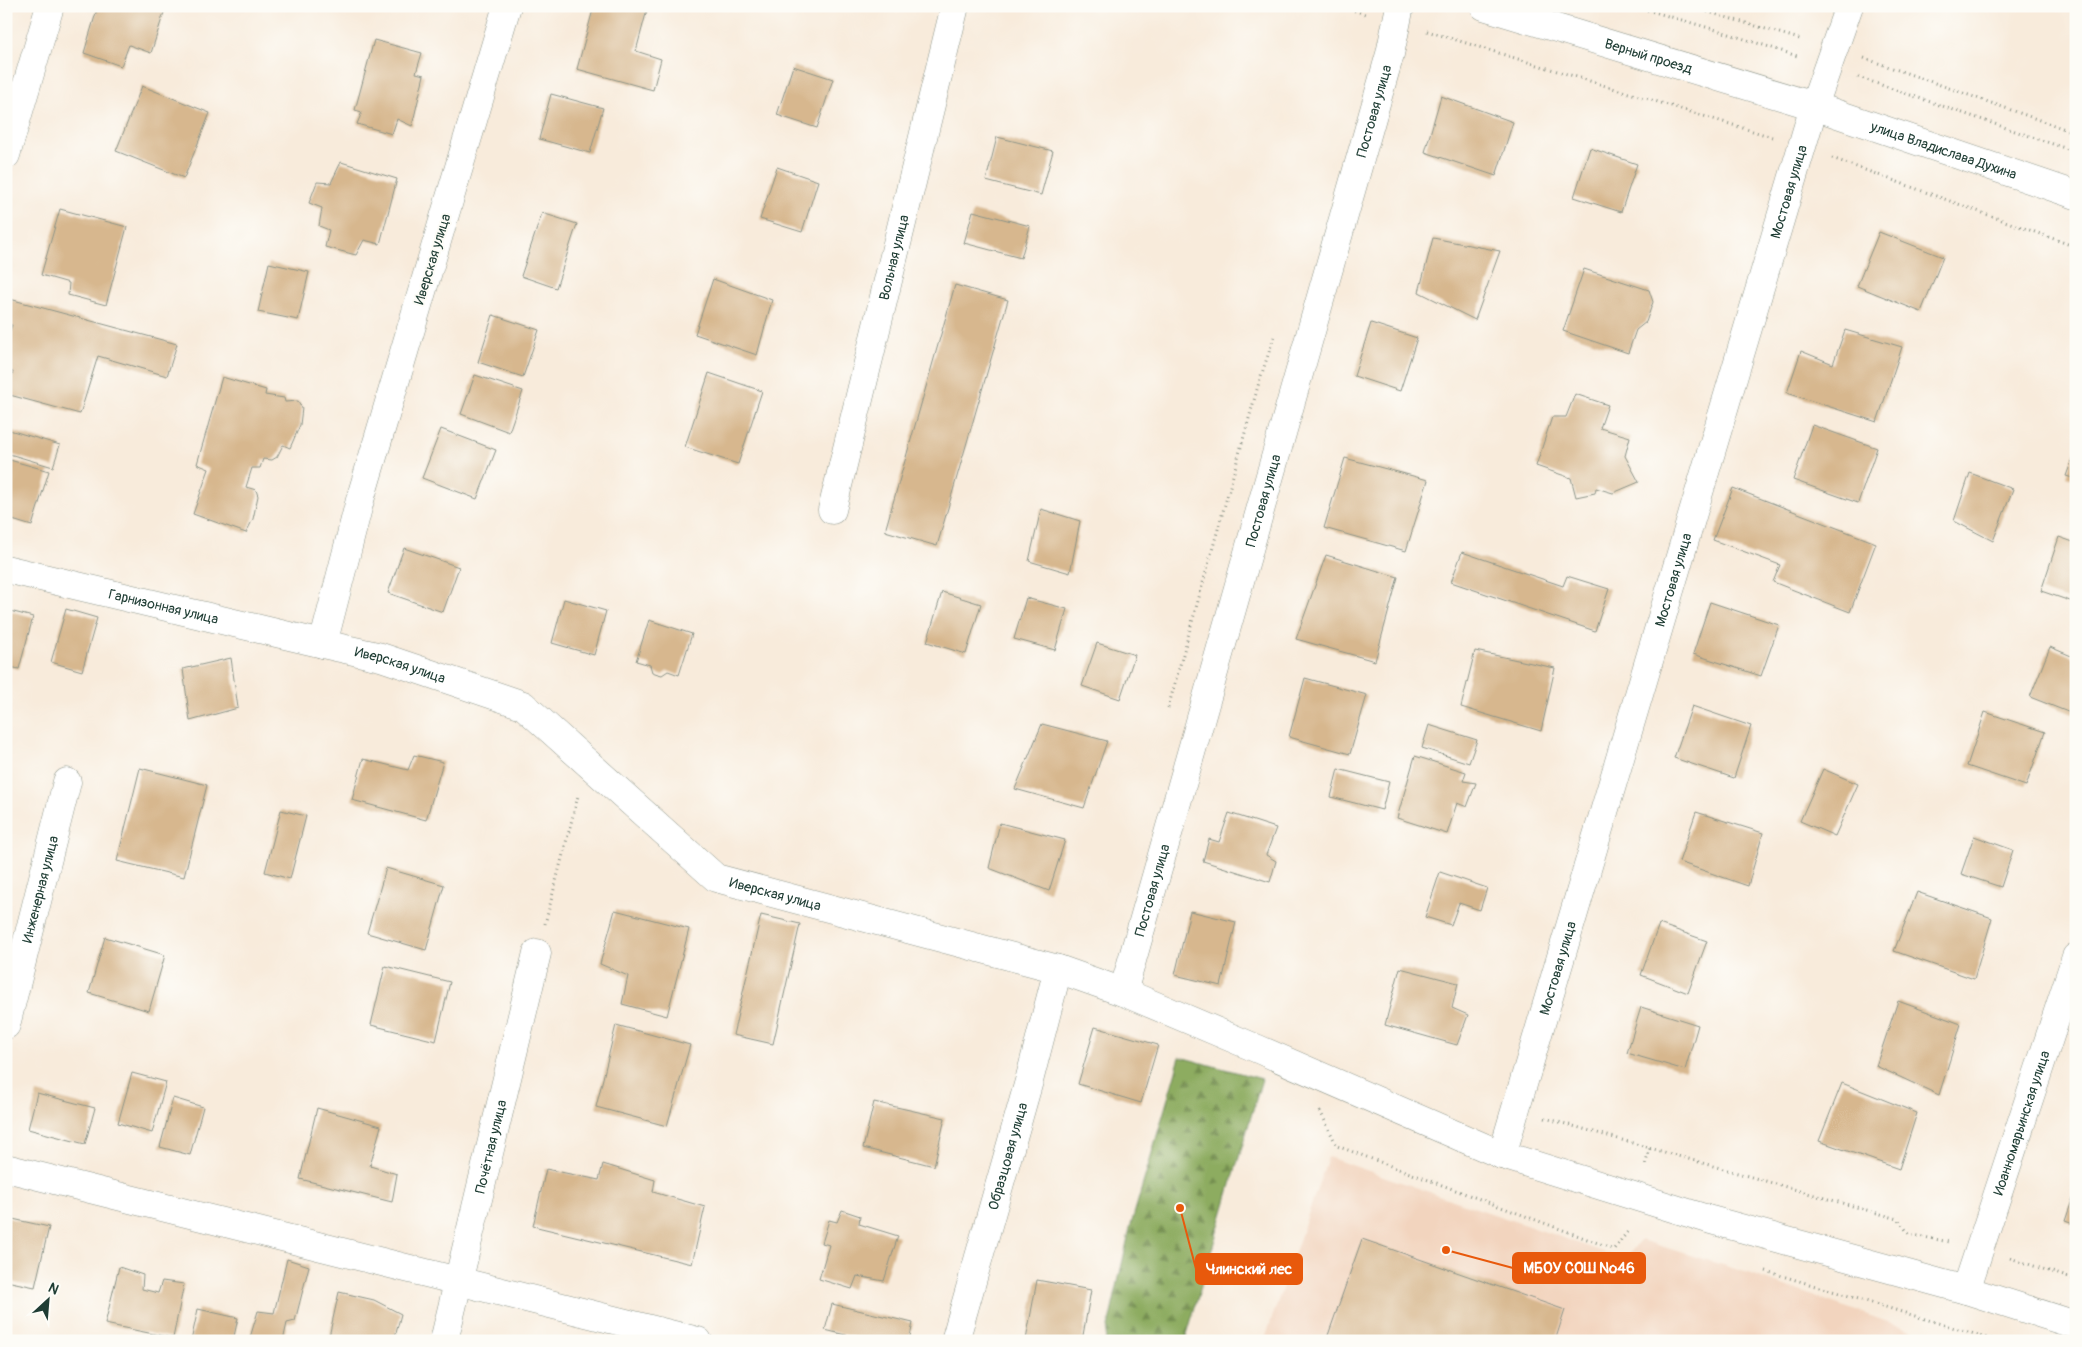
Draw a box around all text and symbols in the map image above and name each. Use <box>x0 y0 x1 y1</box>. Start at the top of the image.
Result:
street label: Верный проезд <box>1603 35 1695 78</box>
street label: Постовая улица <box>1353 63 1395 159</box>
street label: улица Владислава Духина <box>1868 118 2019 183</box>
street label: Мостовая улица <box>1767 143 1811 241</box>
street label: Иверская улица <box>411 212 454 307</box>
street label: Вольная улица <box>876 213 913 302</box>
street label: Постовая улица <box>1242 453 1285 549</box>
street label: Мостовая улица <box>1652 531 1695 629</box>
street label: Гарнизонная улица <box>107 586 220 628</box>
street label: Иверская улица <box>353 643 448 687</box>
street label: Инженерная улица <box>19 834 62 945</box>
street label: Постовая улица <box>1131 842 1174 938</box>
street label: Иверская улица <box>727 874 823 915</box>
street label: Мостовая улица <box>1536 919 1580 1017</box>
street label: Иоанномарьинская улица <box>1990 1048 2054 1198</box>
street label: Почётная улица <box>472 1098 511 1195</box>
street label: Образцовая улица <box>985 1101 1031 1212</box>
callout: МБОУ СОШ №46 <box>1513 1253 1645 1283</box>
callout: Члинский лес <box>1196 1254 1302 1284</box>
text: МБОУ СОШ №46 <box>1523 1259 1635 1278</box>
text: Члинский лес <box>1206 1260 1293 1279</box>
north arrow <box>22 1274 72 1324</box>
text: N <box>45 1279 61 1298</box>

